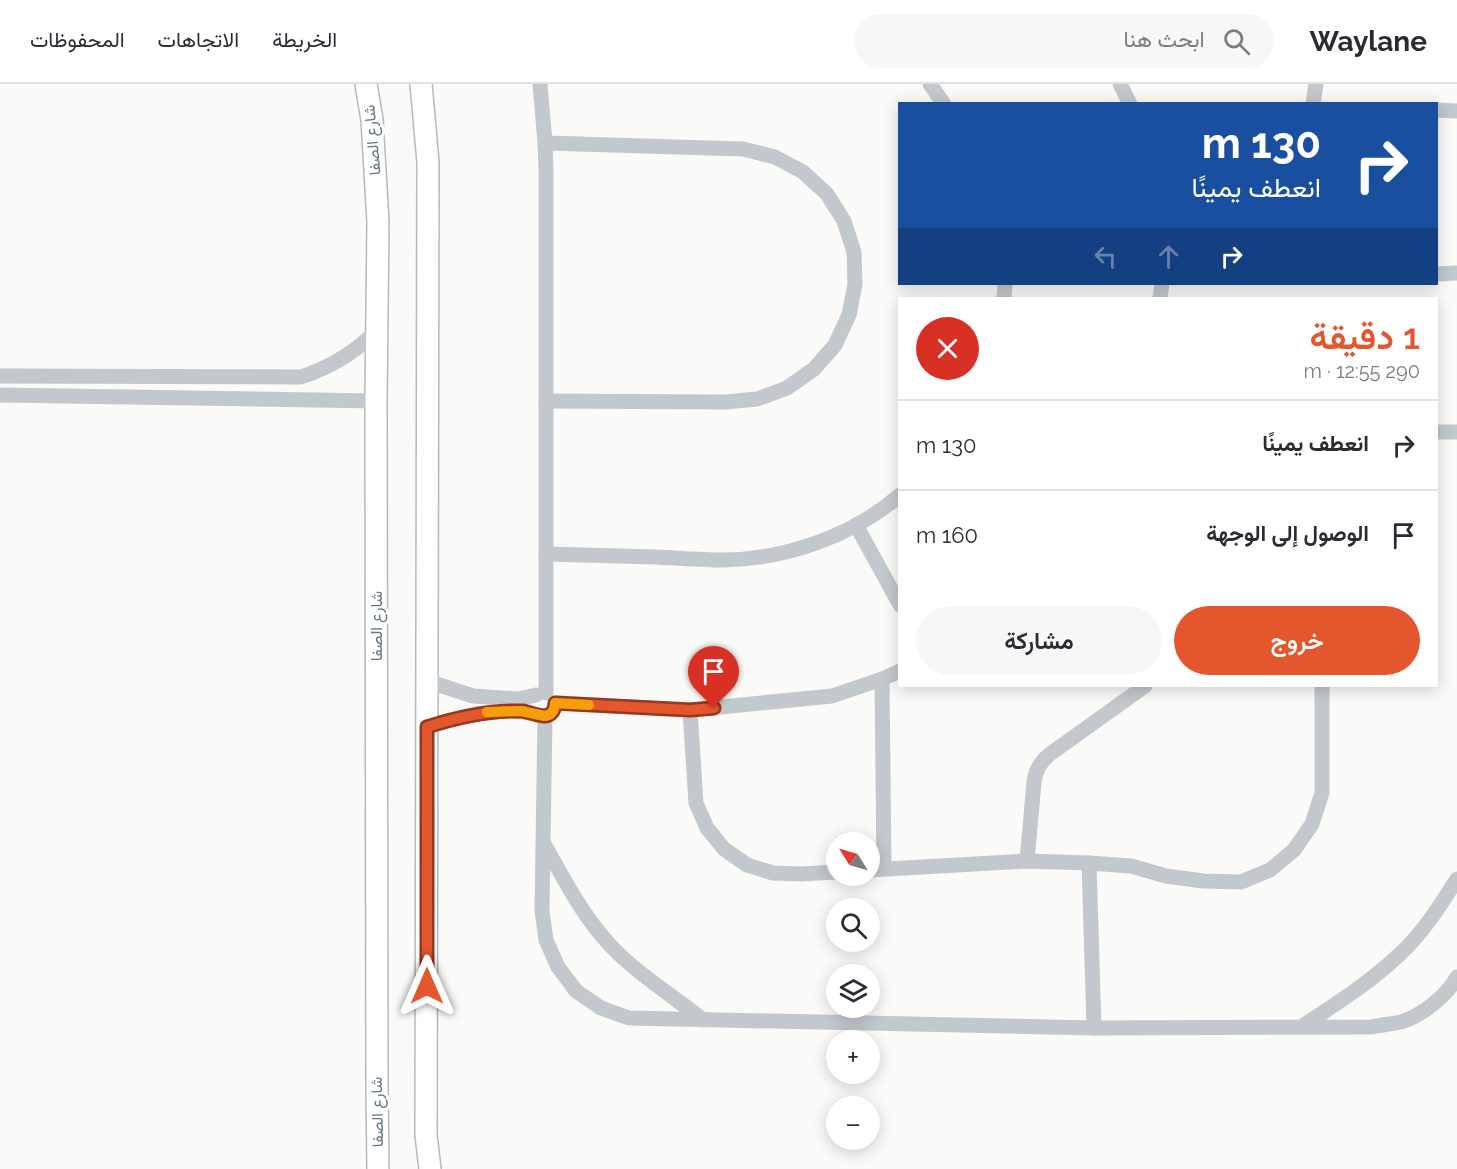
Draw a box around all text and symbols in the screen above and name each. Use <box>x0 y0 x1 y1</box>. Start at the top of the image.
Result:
search box <box>854 14 1274 68</box>
icon: search <box>1220 25 1253 58</box>
text: Waylane <box>1310 25 1427 58</box>
text: ابحث هنا <box>1123 26 1205 52</box>
text: المحفوظات <box>30 27 125 52</box>
text: الاتجاهات <box>158 27 239 52</box>
text: الخريطة <box>272 27 337 52</box>
street label: شارع الصفا <box>359 104 387 176</box>
text: 130 m <box>1202 119 1321 168</box>
icon: right <box>1342 126 1420 204</box>
text: انعطف يمينًا <box>1192 172 1321 203</box>
icon: left <box>1089 240 1122 273</box>
icon: ahead <box>1152 240 1185 273</box>
icon: right <box>1215 240 1248 273</box>
text: 1 دقيقة <box>1310 315 1420 357</box>
button: close <box>916 317 979 380</box>
text: 290 m · 12:55 <box>1304 359 1420 383</box>
icon: right <box>1387 429 1420 462</box>
text: انعطف يمينًا <box>1262 430 1369 456</box>
text: 130 m <box>916 432 976 458</box>
icon: arrive <box>1387 519 1420 552</box>
text: الوصول إلى الوجهة <box>1206 520 1369 546</box>
text: 160 m <box>916 522 978 548</box>
street label: شارع الصفا <box>367 591 388 661</box>
button: مشاركة <box>916 606 1162 675</box>
button: خروج <box>1174 606 1420 675</box>
pin <box>688 646 739 708</box>
icon: arrive <box>697 655 730 688</box>
north arrow <box>826 832 880 886</box>
map controls <box>826 832 880 1150</box>
button: search <box>826 898 880 952</box>
position arrow <box>395 954 459 1018</box>
button: layers <box>826 964 880 1018</box>
button: + <box>826 1030 880 1084</box>
street label: شارع الصفا <box>367 1077 389 1147</box>
button: − <box>826 1096 880 1150</box>

